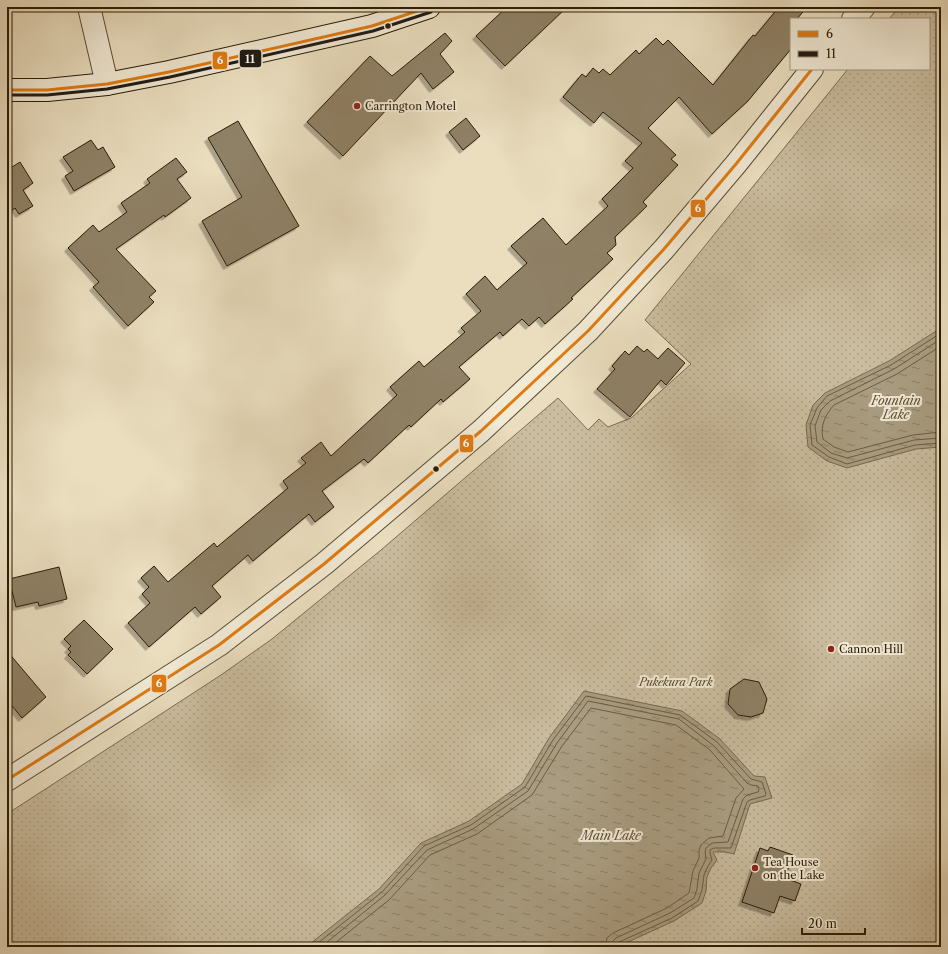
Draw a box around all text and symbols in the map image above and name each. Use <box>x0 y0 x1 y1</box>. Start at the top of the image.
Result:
legend <box>790 18 930 70</box>
unlabelled marker <box>383 21 393 31</box>
text: 6 <box>826 26 833 41</box>
text: 11 <box>826 46 836 61</box>
line badge: 11 <box>239 49 262 68</box>
line badge: 6 <box>212 51 228 70</box>
text: 11 <box>245 52 255 66</box>
text: 6 <box>217 53 224 67</box>
place label: Carrington Motel <box>365 99 457 113</box>
marker: Carrington Motel <box>352 101 362 111</box>
line badge: 6 <box>690 199 706 218</box>
text: 6 <box>695 201 702 215</box>
water label: Fountain Lake <box>870 393 921 422</box>
line badge: 6 <box>459 434 474 453</box>
text: 6 <box>463 436 470 450</box>
unlabelled marker <box>431 464 441 474</box>
place label: Cannon Hill <box>839 642 904 656</box>
marker: Cannon Hill <box>826 644 836 654</box>
line badge: 6 <box>151 674 167 693</box>
park label: Pukekura Park <box>638 675 713 689</box>
text: 6 <box>156 676 163 690</box>
water label: Main Lake <box>579 828 642 843</box>
place label: Tea House on the Lake <box>763 855 825 882</box>
marker: Tea House on the Lake <box>750 863 760 873</box>
scale bar <box>802 910 865 936</box>
text: 20 m <box>808 916 837 931</box>

